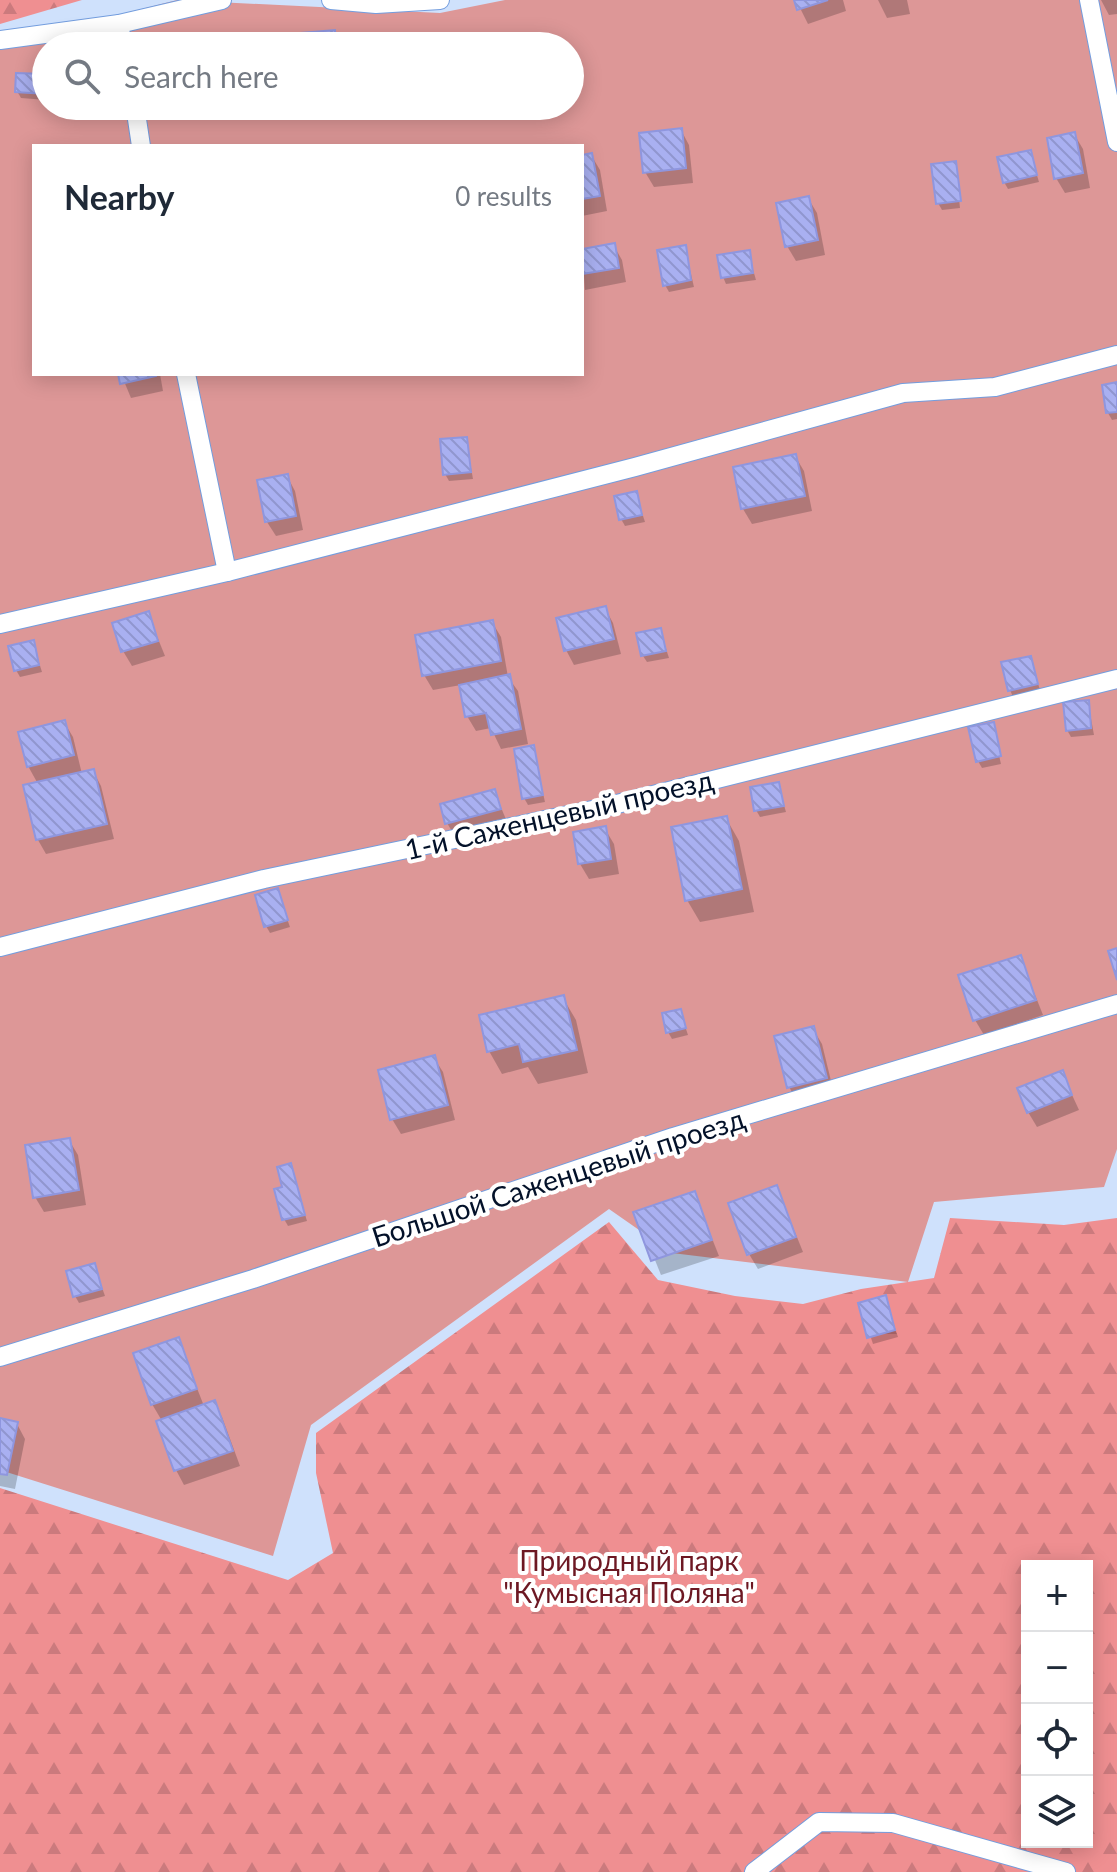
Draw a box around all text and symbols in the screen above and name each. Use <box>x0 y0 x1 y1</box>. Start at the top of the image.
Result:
search box <box>32 32 584 120</box>
icon: search <box>60 54 104 98</box>
text: Search here <box>124 58 279 94</box>
text: Nearby <box>64 176 175 217</box>
text: 0 results <box>455 180 552 212</box>
street label: 1-й Саженцевый проезд <box>402 762 716 866</box>
street label: Большой Саженцевый проезд <box>367 1101 749 1253</box>
park label: Природный парк "Кумысная Поляна" <box>503 1543 755 1609</box>
map controls <box>1021 1560 1093 1848</box>
button: + <box>1021 1560 1093 1632</box>
button: − <box>1021 1632 1093 1704</box>
button: locate <box>1021 1704 1093 1776</box>
button: layers <box>1021 1776 1093 1848</box>

